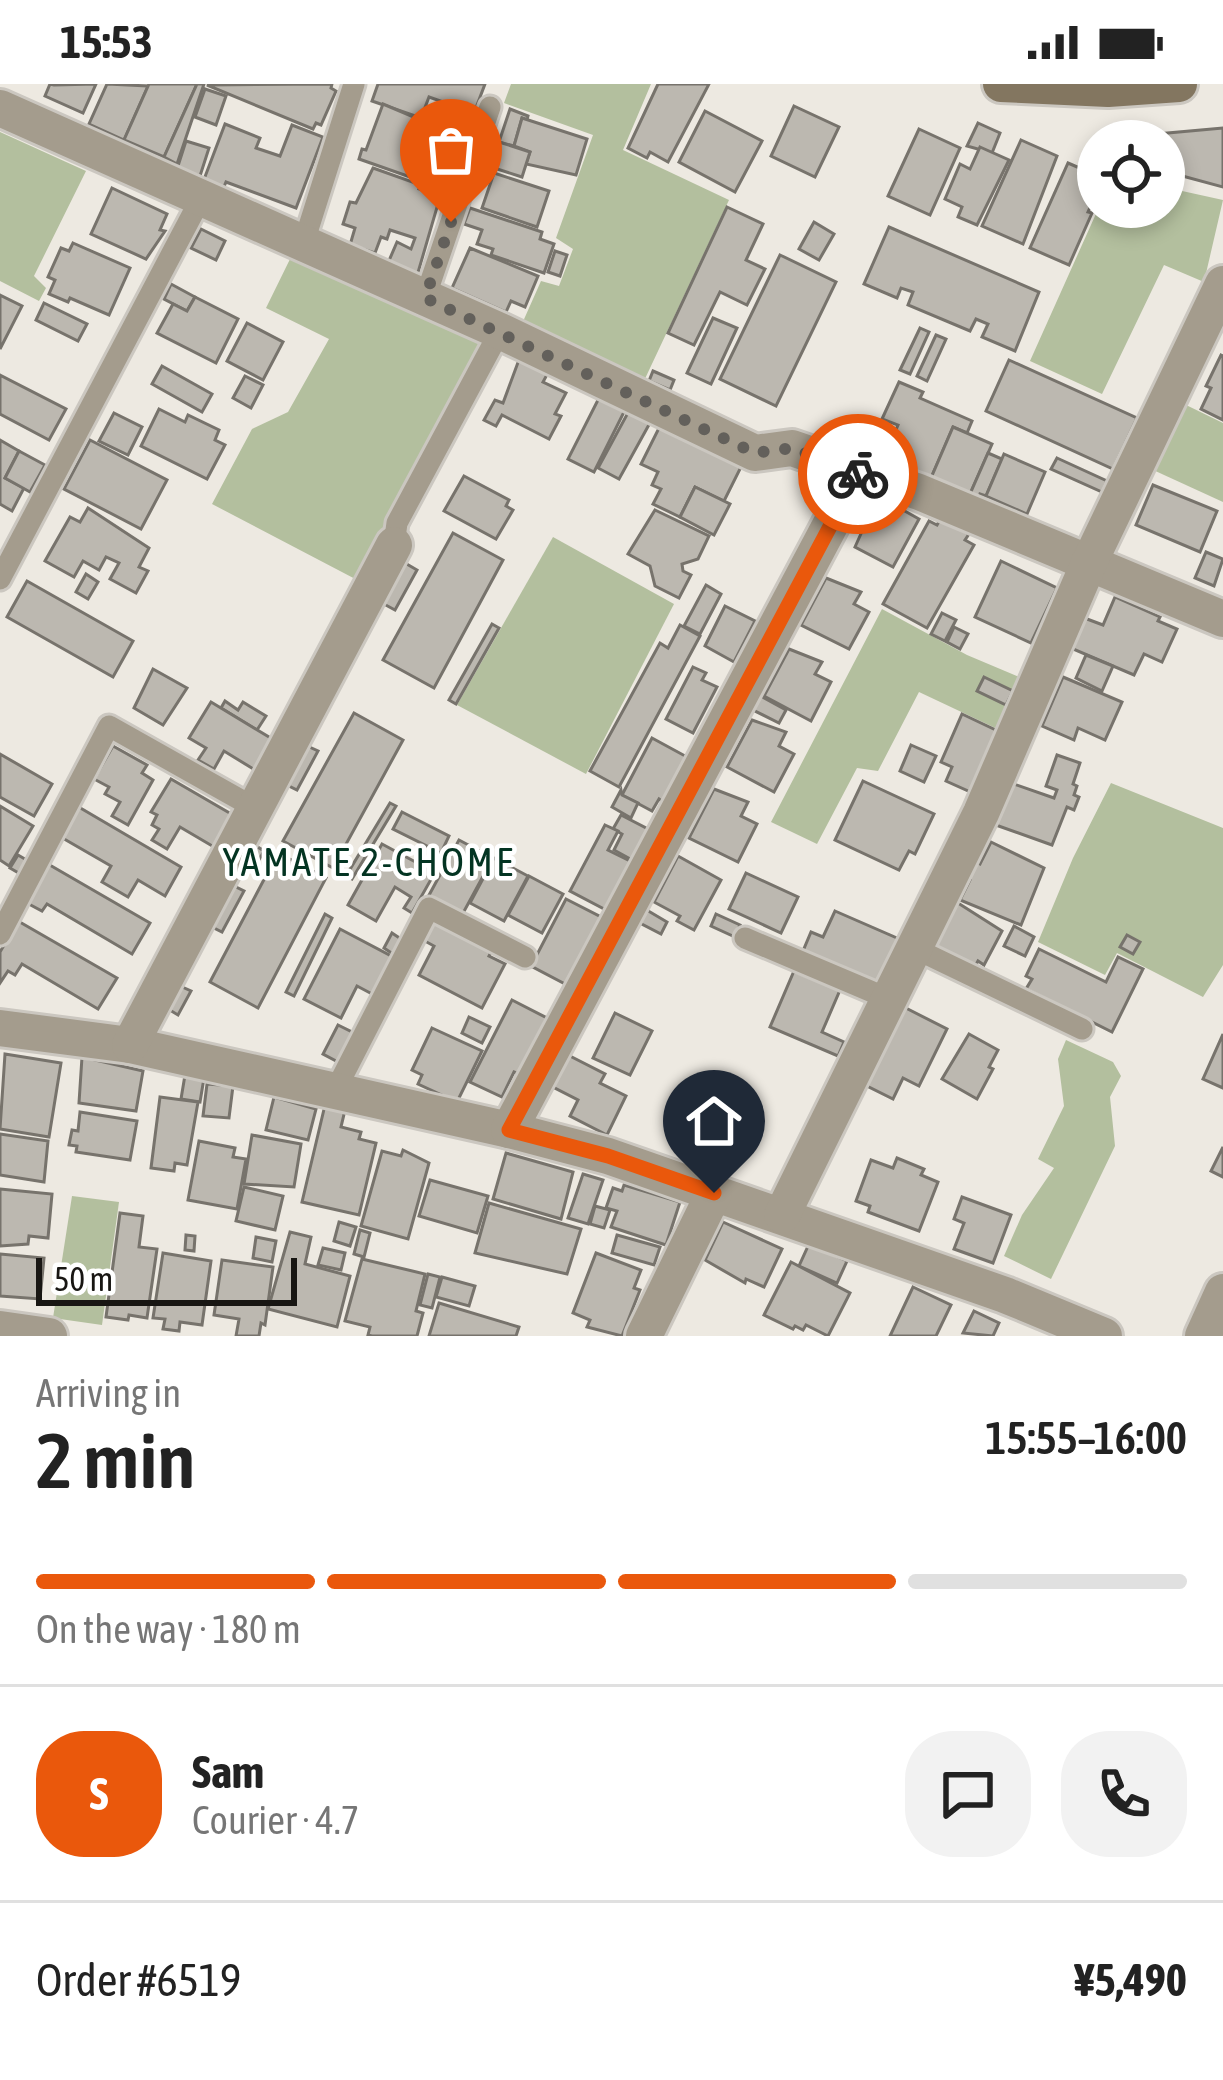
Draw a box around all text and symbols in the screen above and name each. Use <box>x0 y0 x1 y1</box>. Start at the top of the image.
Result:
text: 15:53 <box>60 16 153 68</box>
pin <box>400 99 502 222</box>
icon: bag <box>418 117 484 183</box>
map controls <box>1077 120 1185 228</box>
button: locate <box>1077 120 1185 228</box>
courier <box>798 414 918 534</box>
icon: bike <box>825 441 891 507</box>
district label: YAMATE 2-CHOME <box>222 840 516 884</box>
pin <box>663 1070 765 1193</box>
icon: home <box>681 1088 747 1154</box>
scale bar <box>36 1252 297 1305</box>
text: 50 m <box>54 1260 113 1298</box>
text: Arriving in <box>36 1371 181 1415</box>
text: 15:55–16:00 <box>985 1412 1187 1464</box>
text: 2 min <box>36 1415 195 1505</box>
text: On the way · 180 m <box>36 1607 301 1651</box>
button: chat <box>905 1731 1031 1857</box>
button: phone <box>1061 1731 1187 1857</box>
text: Sam <box>192 1746 264 1798</box>
text: S <box>90 1768 108 1820</box>
text: Courier · 4.7 <box>192 1798 359 1842</box>
text: Order #6519 <box>36 1954 241 2006</box>
text: ¥5,490 <box>1074 1954 1187 2006</box>

